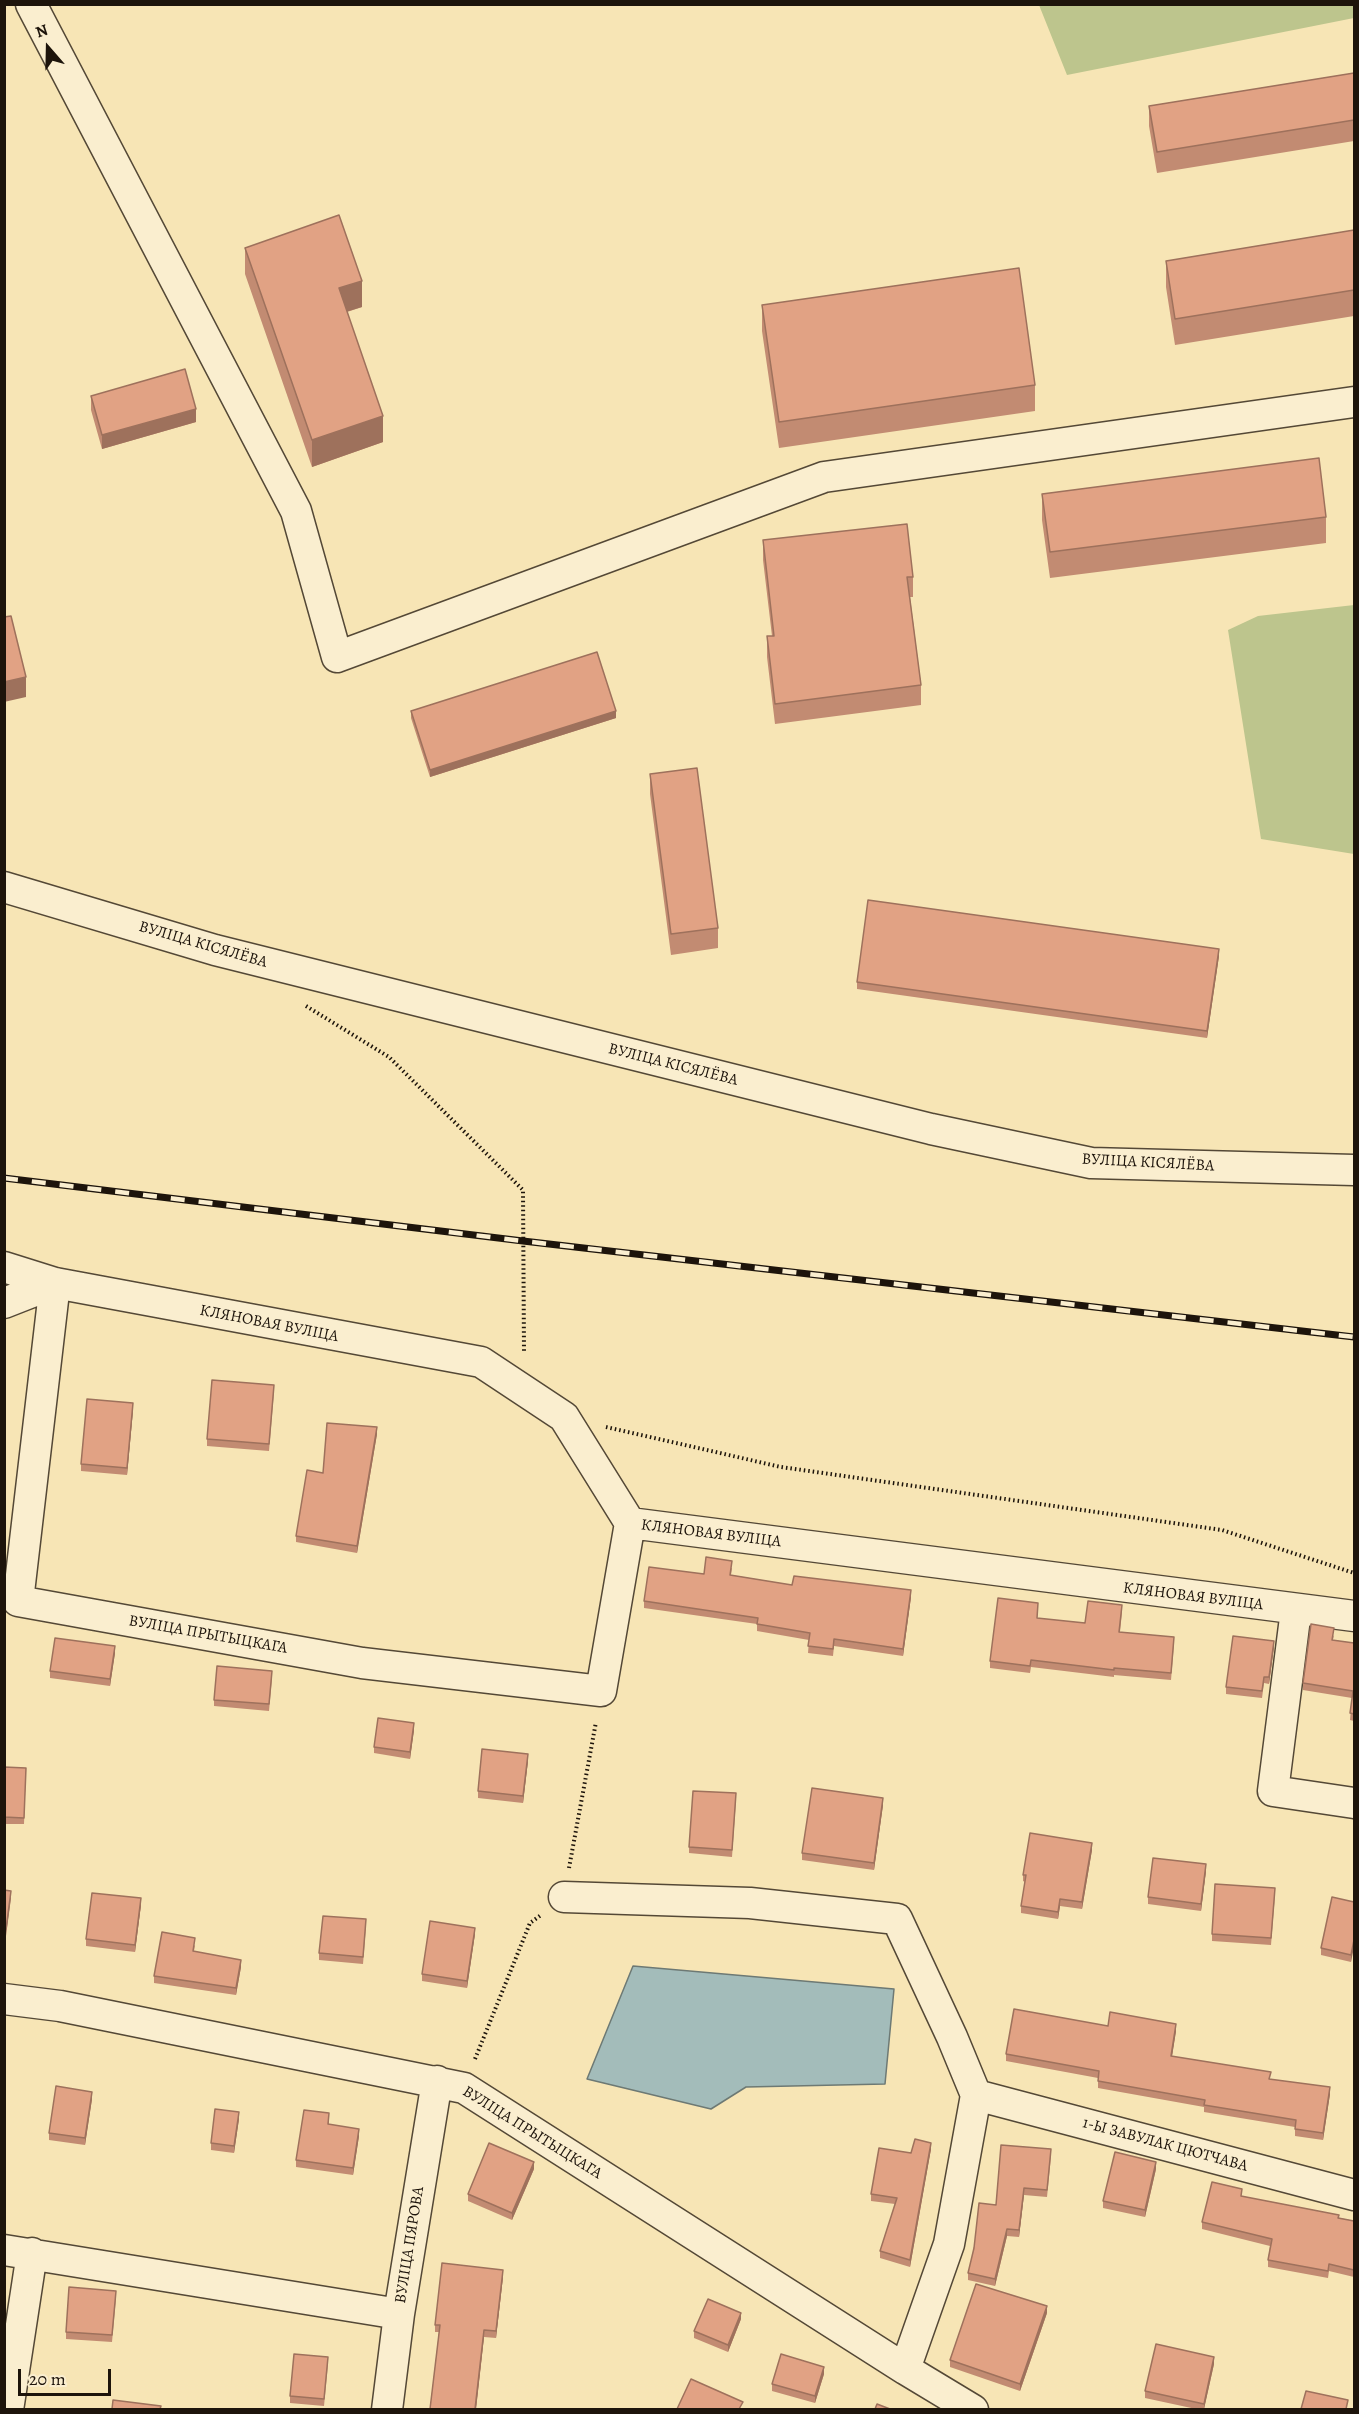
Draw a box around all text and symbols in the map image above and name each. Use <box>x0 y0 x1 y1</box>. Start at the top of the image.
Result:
north arrow <box>18 18 78 78</box>
text: N <box>33 19 51 43</box>
street label: ВУЛІЦА КІСЯЛЁВА <box>137 917 269 973</box>
street label: ВУЛІЦА КІСЯЛЁВА <box>606 1040 740 1090</box>
street label: ВУЛІЦА КІСЯЛЁВА <box>1081 1150 1215 1176</box>
street label: КЛЯНОВАЯ ВУЛІЦА <box>198 1301 340 1347</box>
street label: КЛЯНОВАЯ ВУЛІЦА <box>640 1516 782 1552</box>
street label: КЛЯНОВАЯ ВУЛІЦА <box>1122 1579 1264 1615</box>
street label: ВУЛІЦА ПРЫТЫЦКАГА <box>127 1612 289 1658</box>
street label: ВУЛІЦА ПРЫТЫЦКАГА <box>459 2082 605 2184</box>
street label: 1-Ы ЗАВУЛАК ЦЮТЧАВА <box>1080 2114 1250 2176</box>
street label: ВУЛІЦА ПЯРОВА <box>391 2185 429 2305</box>
scale bar <box>21 2357 114 2395</box>
text: 20 m <box>29 2367 66 2391</box>

